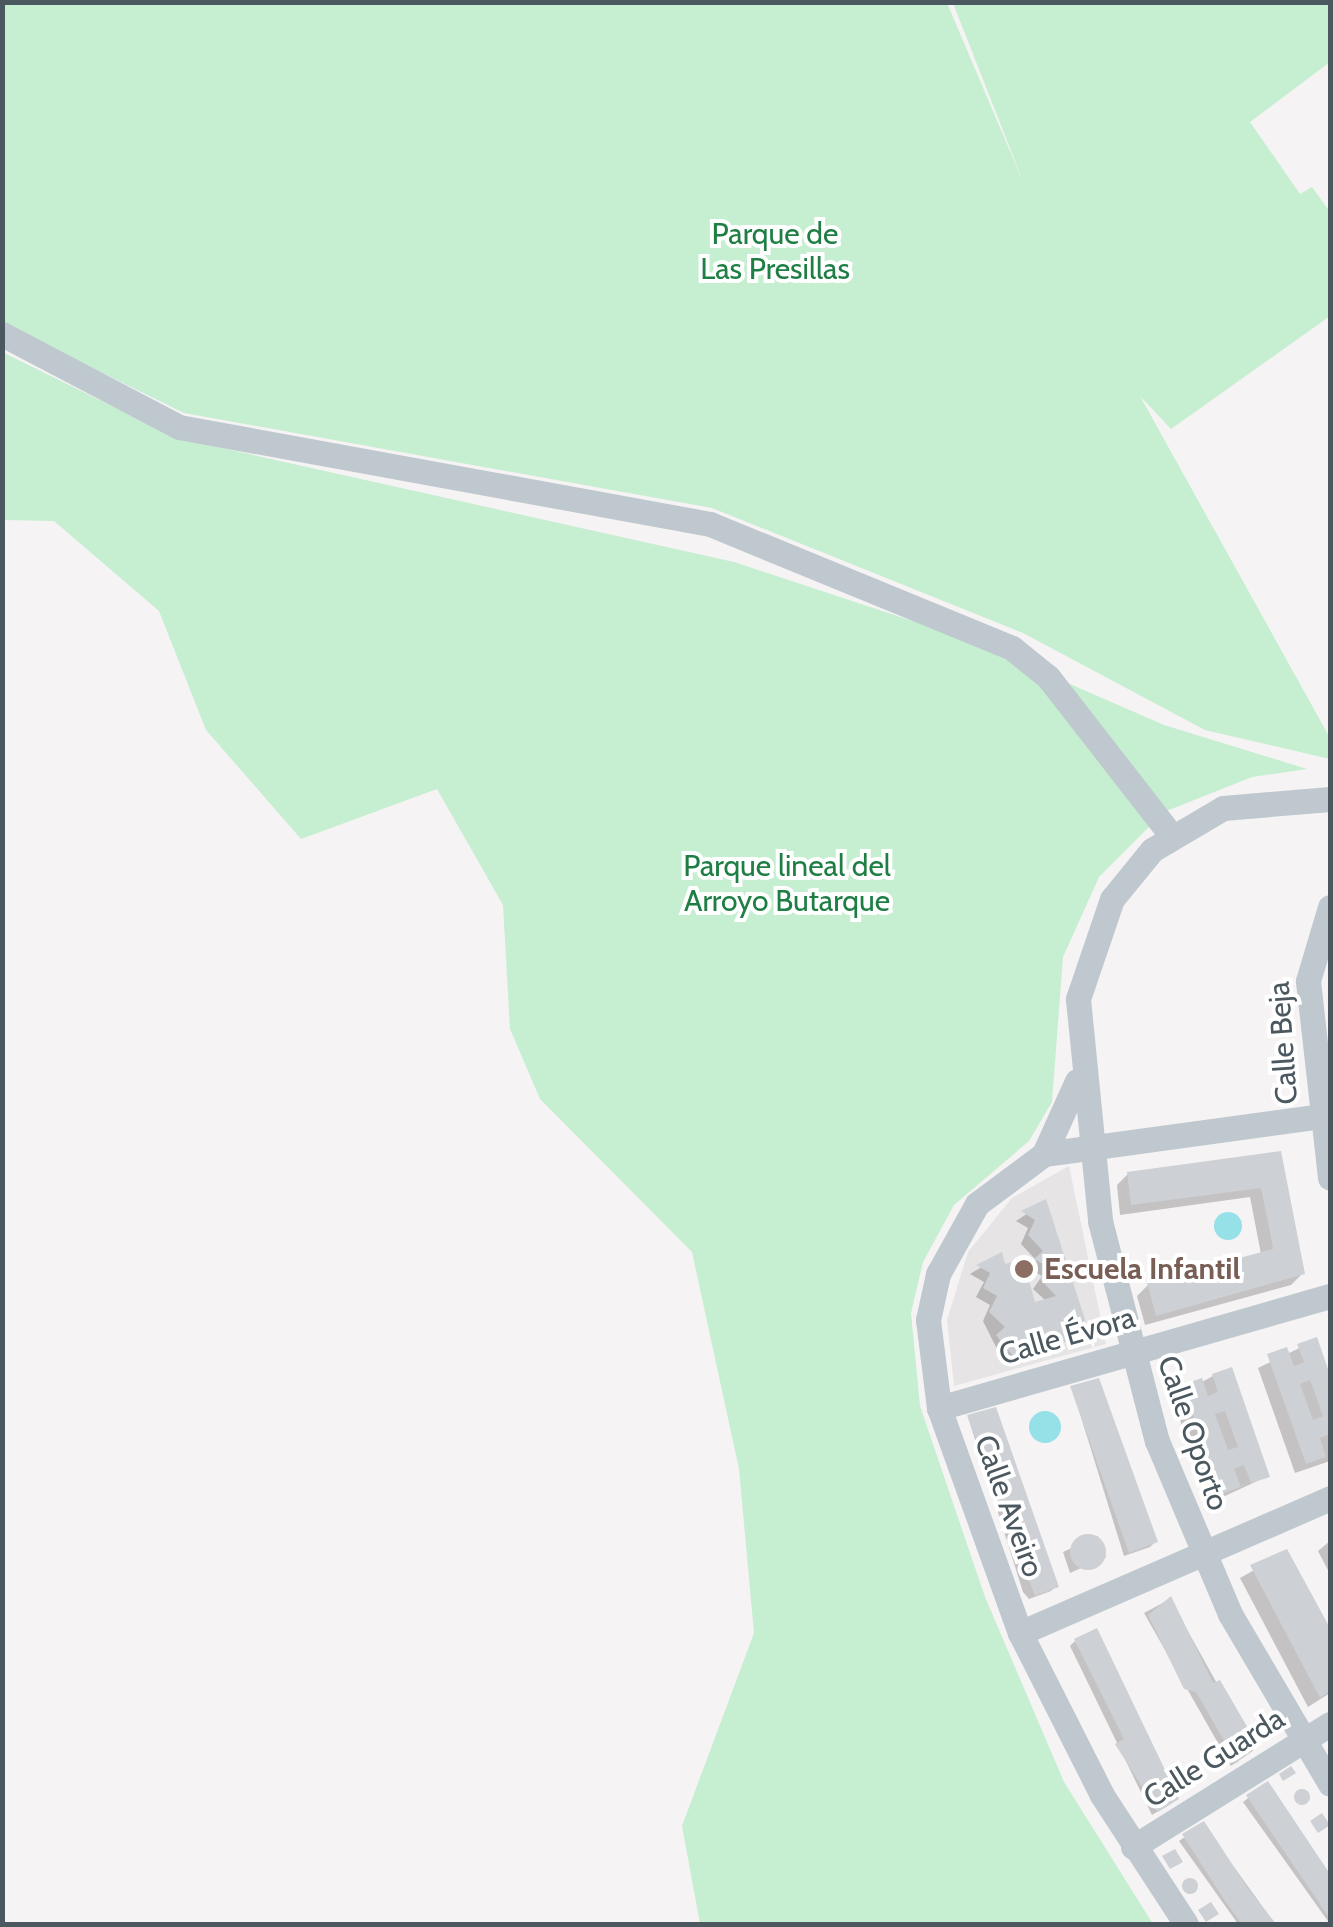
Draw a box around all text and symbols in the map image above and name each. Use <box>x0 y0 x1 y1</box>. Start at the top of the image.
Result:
park label: Parque de Las Presillas <box>700 216 850 286</box>
park label: Parque lineal del Arroyo Butarque <box>683 848 891 918</box>
street label: Calle Beja <box>1261 980 1305 1106</box>
place label: Escuela Infantil <box>1044 1251 1240 1287</box>
marker: Escuela Infantil <box>1013 1258 1035 1280</box>
street label: Calle Évora <box>995 1299 1139 1373</box>
street label: Calle Oporto <box>1150 1351 1236 1515</box>
street label: Calle Aveiro <box>967 1430 1051 1582</box>
street label: Calle Guarda <box>1137 1701 1291 1815</box>

